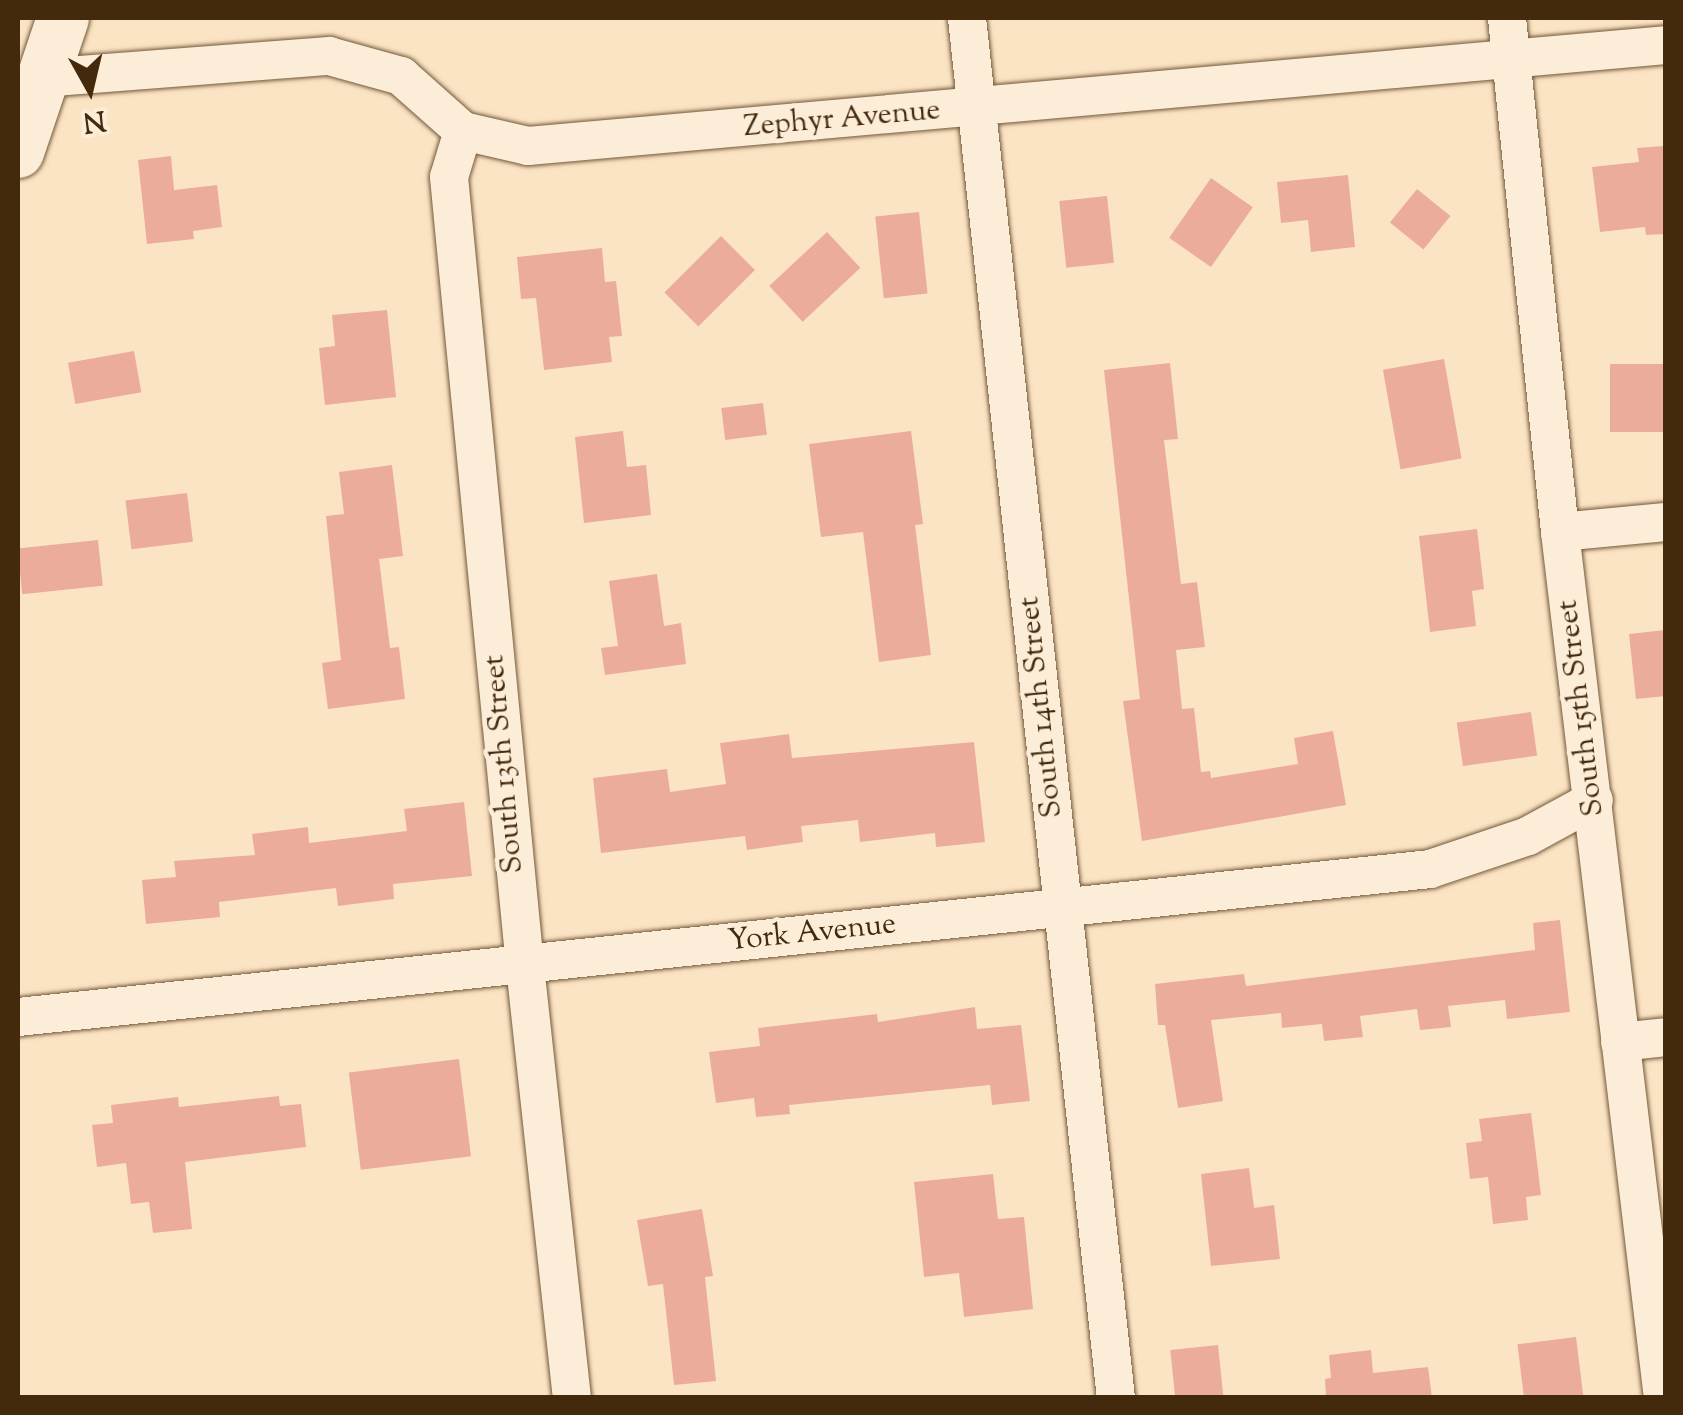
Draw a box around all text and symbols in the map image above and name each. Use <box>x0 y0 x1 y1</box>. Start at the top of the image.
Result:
north arrow <box>40 40 140 140</box>
street label: Zephyr Avenue <box>742 93 942 147</box>
text: N <box>80 98 108 141</box>
street label: South 14th Street <box>1012 594 1072 820</box>
street label: South 15th Street <box>1551 598 1613 818</box>
street label: South 13th Street <box>477 653 533 875</box>
street label: York Avenue <box>726 907 898 961</box>

